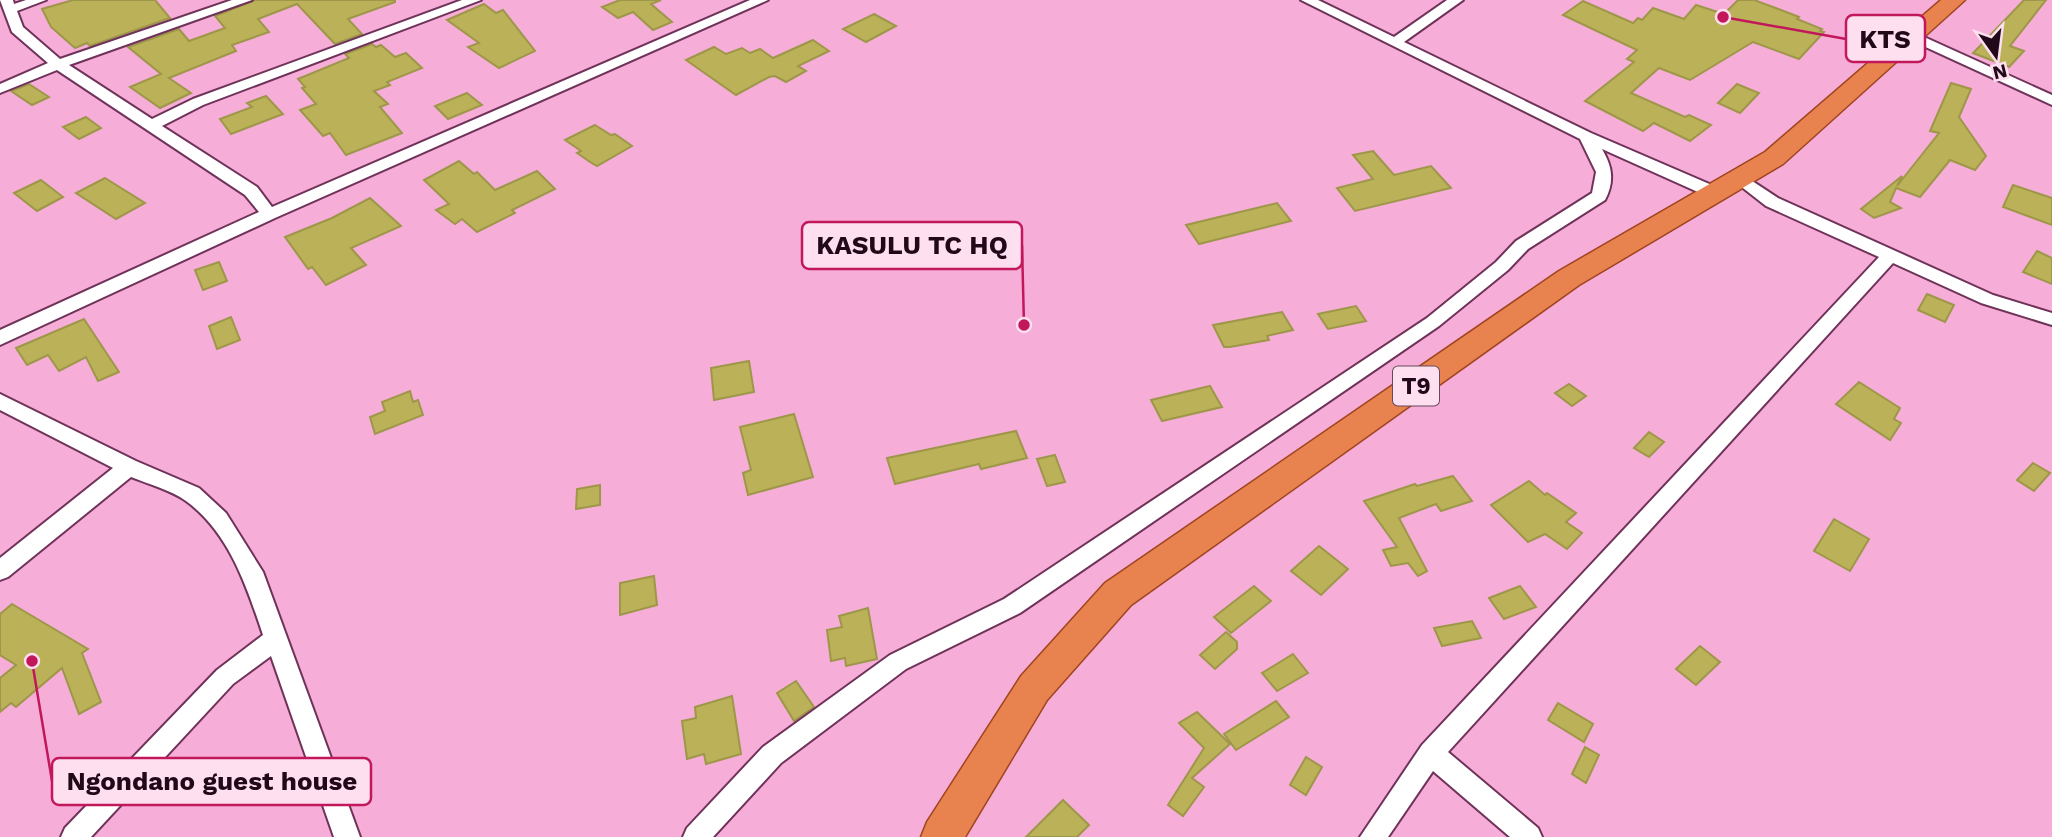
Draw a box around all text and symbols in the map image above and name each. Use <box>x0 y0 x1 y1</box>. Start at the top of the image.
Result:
callout: KTS <box>1846 15 1925 62</box>
north arrow <box>1961 21 2031 91</box>
text: KTS <box>1859 24 1911 54</box>
text: N <box>1990 59 2010 85</box>
callout: KASULU TC HQ <box>802 222 1022 269</box>
text: KASULU TC HQ <box>816 230 1008 260</box>
road number: T9 <box>1393 366 1439 406</box>
callout: Ngondano guest house <box>52 758 371 805</box>
text: Ngondano guest house <box>67 766 357 796</box>

